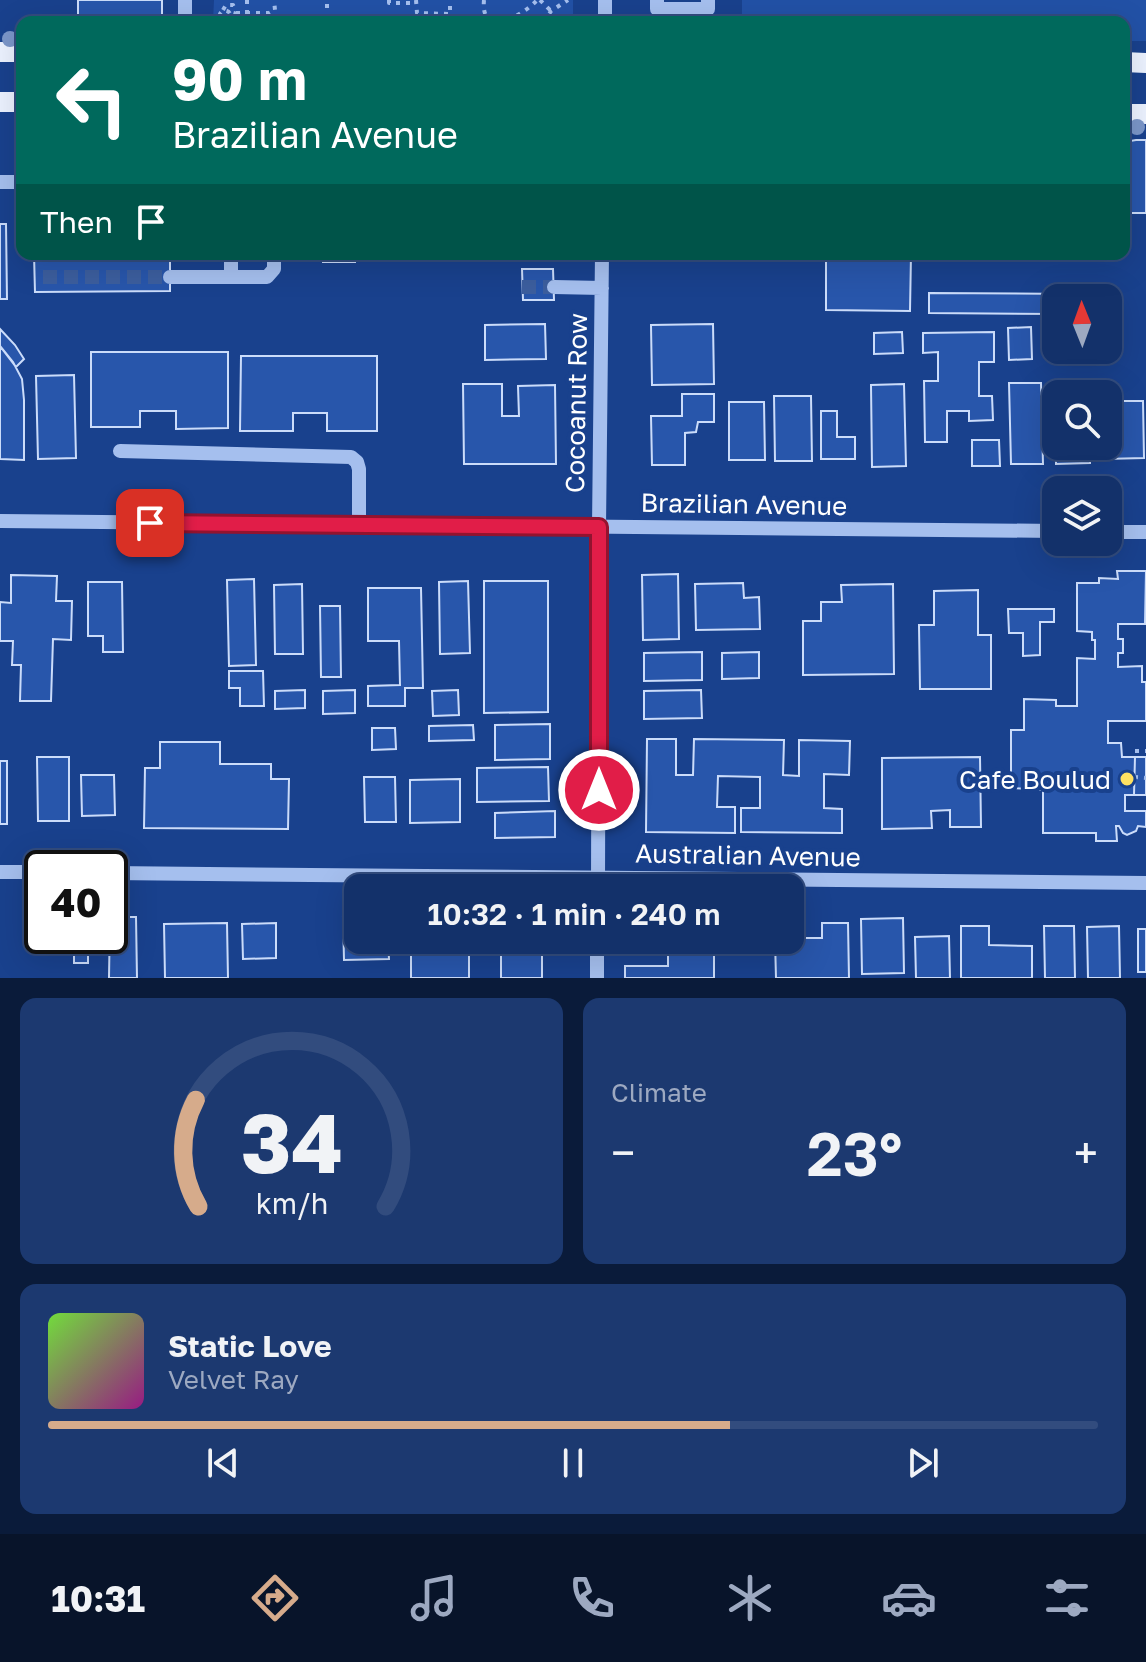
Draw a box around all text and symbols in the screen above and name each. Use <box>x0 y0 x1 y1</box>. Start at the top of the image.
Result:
text: 90 m <box>172 45 307 112</box>
icon: left <box>40 48 144 152</box>
text: Brazilian Avenue <box>172 113 458 156</box>
icon: arrive <box>129 200 173 244</box>
text: Then <box>40 204 113 240</box>
north arrow <box>1042 284 1122 364</box>
map controls <box>1042 284 1122 556</box>
street label: Cocoanut Row <box>559 313 593 493</box>
button: search <box>1042 380 1122 460</box>
button: layers <box>1042 476 1122 556</box>
street label: Brazilian Avenue <box>641 487 847 521</box>
pin <box>116 489 184 557</box>
icon: arrive <box>128 501 172 545</box>
position arrow <box>557 748 641 832</box>
place label: Cafe Boulud <box>959 764 1111 795</box>
marker: Cafe Boulud <box>1118 770 1136 788</box>
street label: Australian Avenue <box>635 838 861 872</box>
speed limit sign: 40 <box>24 850 128 954</box>
text: 10:32 · 1 min · 240 m <box>427 896 721 932</box>
text: Climate <box>611 1077 707 1108</box>
text: 34 <box>240 1091 343 1191</box>
text: 23° <box>807 1117 902 1189</box>
text: − <box>611 1126 635 1179</box>
text: + <box>1074 1126 1098 1179</box>
text: km/h <box>255 1186 328 1220</box>
text: Static Love <box>168 1328 332 1364</box>
text: Velvet Ray <box>168 1364 299 1395</box>
icon: previous <box>201 1441 245 1485</box>
icon: pause <box>551 1441 595 1485</box>
icon: next <box>901 1441 945 1485</box>
icon: directions <box>247 1570 303 1626</box>
icon: music <box>406 1570 462 1626</box>
icon: phone <box>564 1570 620 1626</box>
icon: climate <box>722 1570 778 1626</box>
icon: car <box>881 1570 937 1626</box>
icon: filters <box>1039 1570 1095 1626</box>
text: 10:31 <box>51 1577 145 1620</box>

